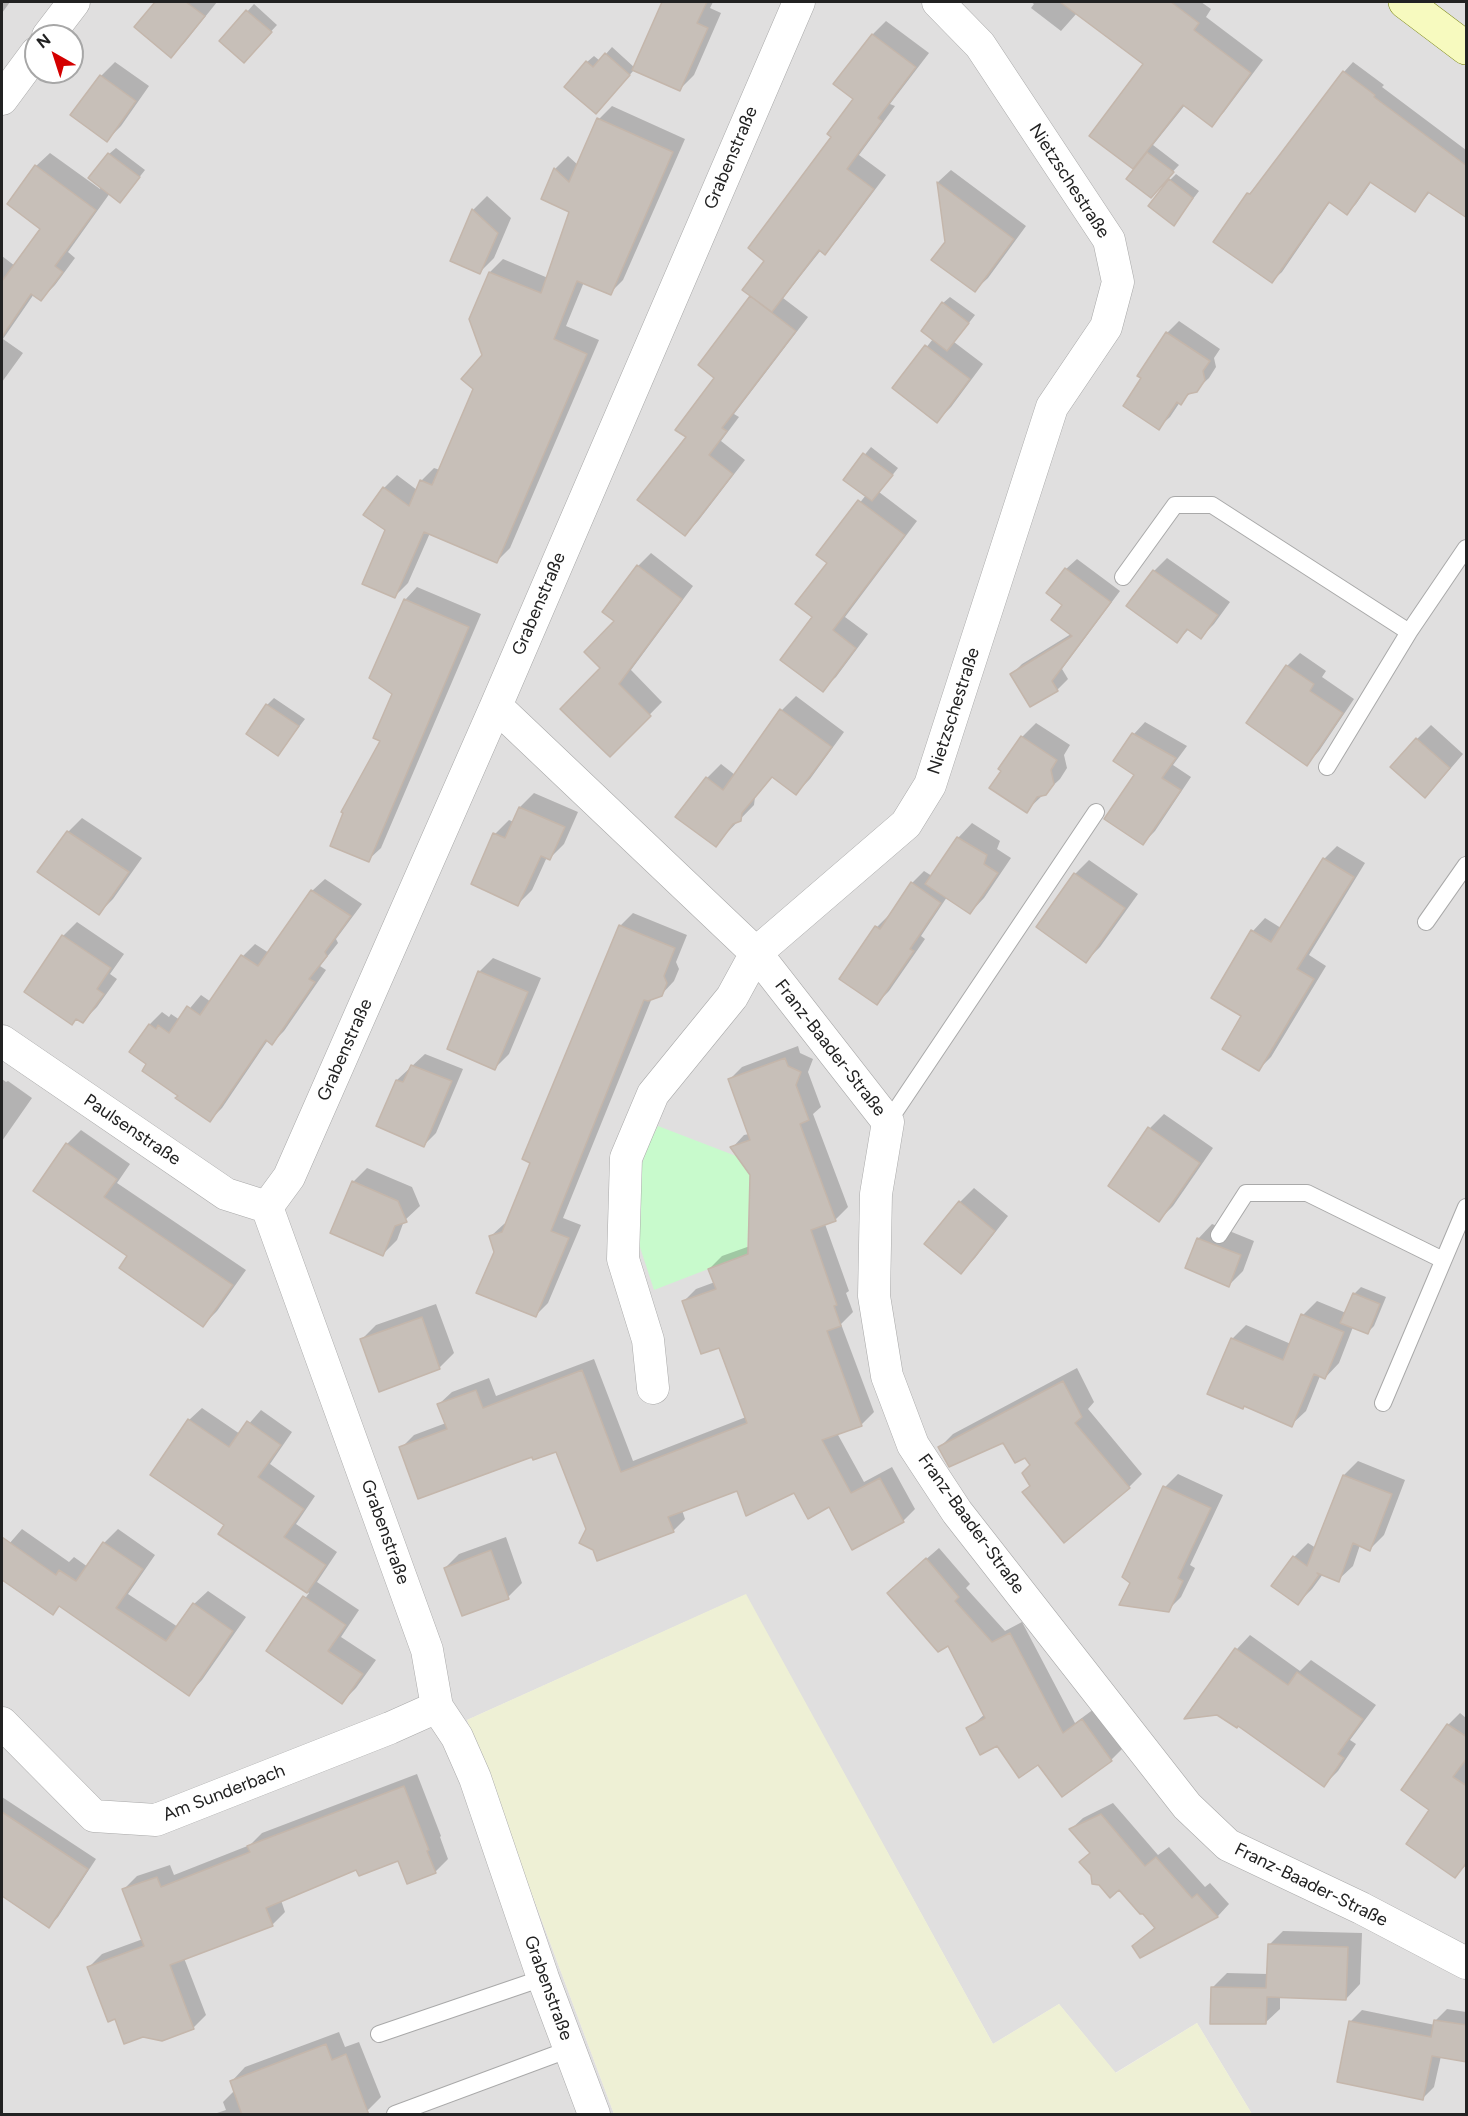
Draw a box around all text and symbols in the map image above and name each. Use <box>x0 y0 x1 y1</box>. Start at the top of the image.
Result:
north arrow <box>24 24 84 84</box>
text: N <box>33 30 54 52</box>
street label: Grabenstraße <box>700 103 762 213</box>
street label: Nietzschestraße <box>1024 120 1114 242</box>
street label: Grabenstraße <box>508 549 570 659</box>
street label: Nietzschestraße <box>923 645 985 777</box>
street label: Franz-Baader-Straße <box>770 975 890 1121</box>
street label: Grabenstraße <box>313 995 377 1105</box>
street label: Paulsenstraße <box>79 1090 185 1170</box>
street label: Franz-Baader-Straße <box>913 1450 1029 1598</box>
street label: Grabenstraße <box>356 1477 414 1587</box>
street label: Am Sunderbach <box>160 1760 288 1826</box>
street label: Franz-Baader-Straße <box>1231 1839 1391 1931</box>
street label: Grabenstraße <box>519 1933 577 2043</box>

